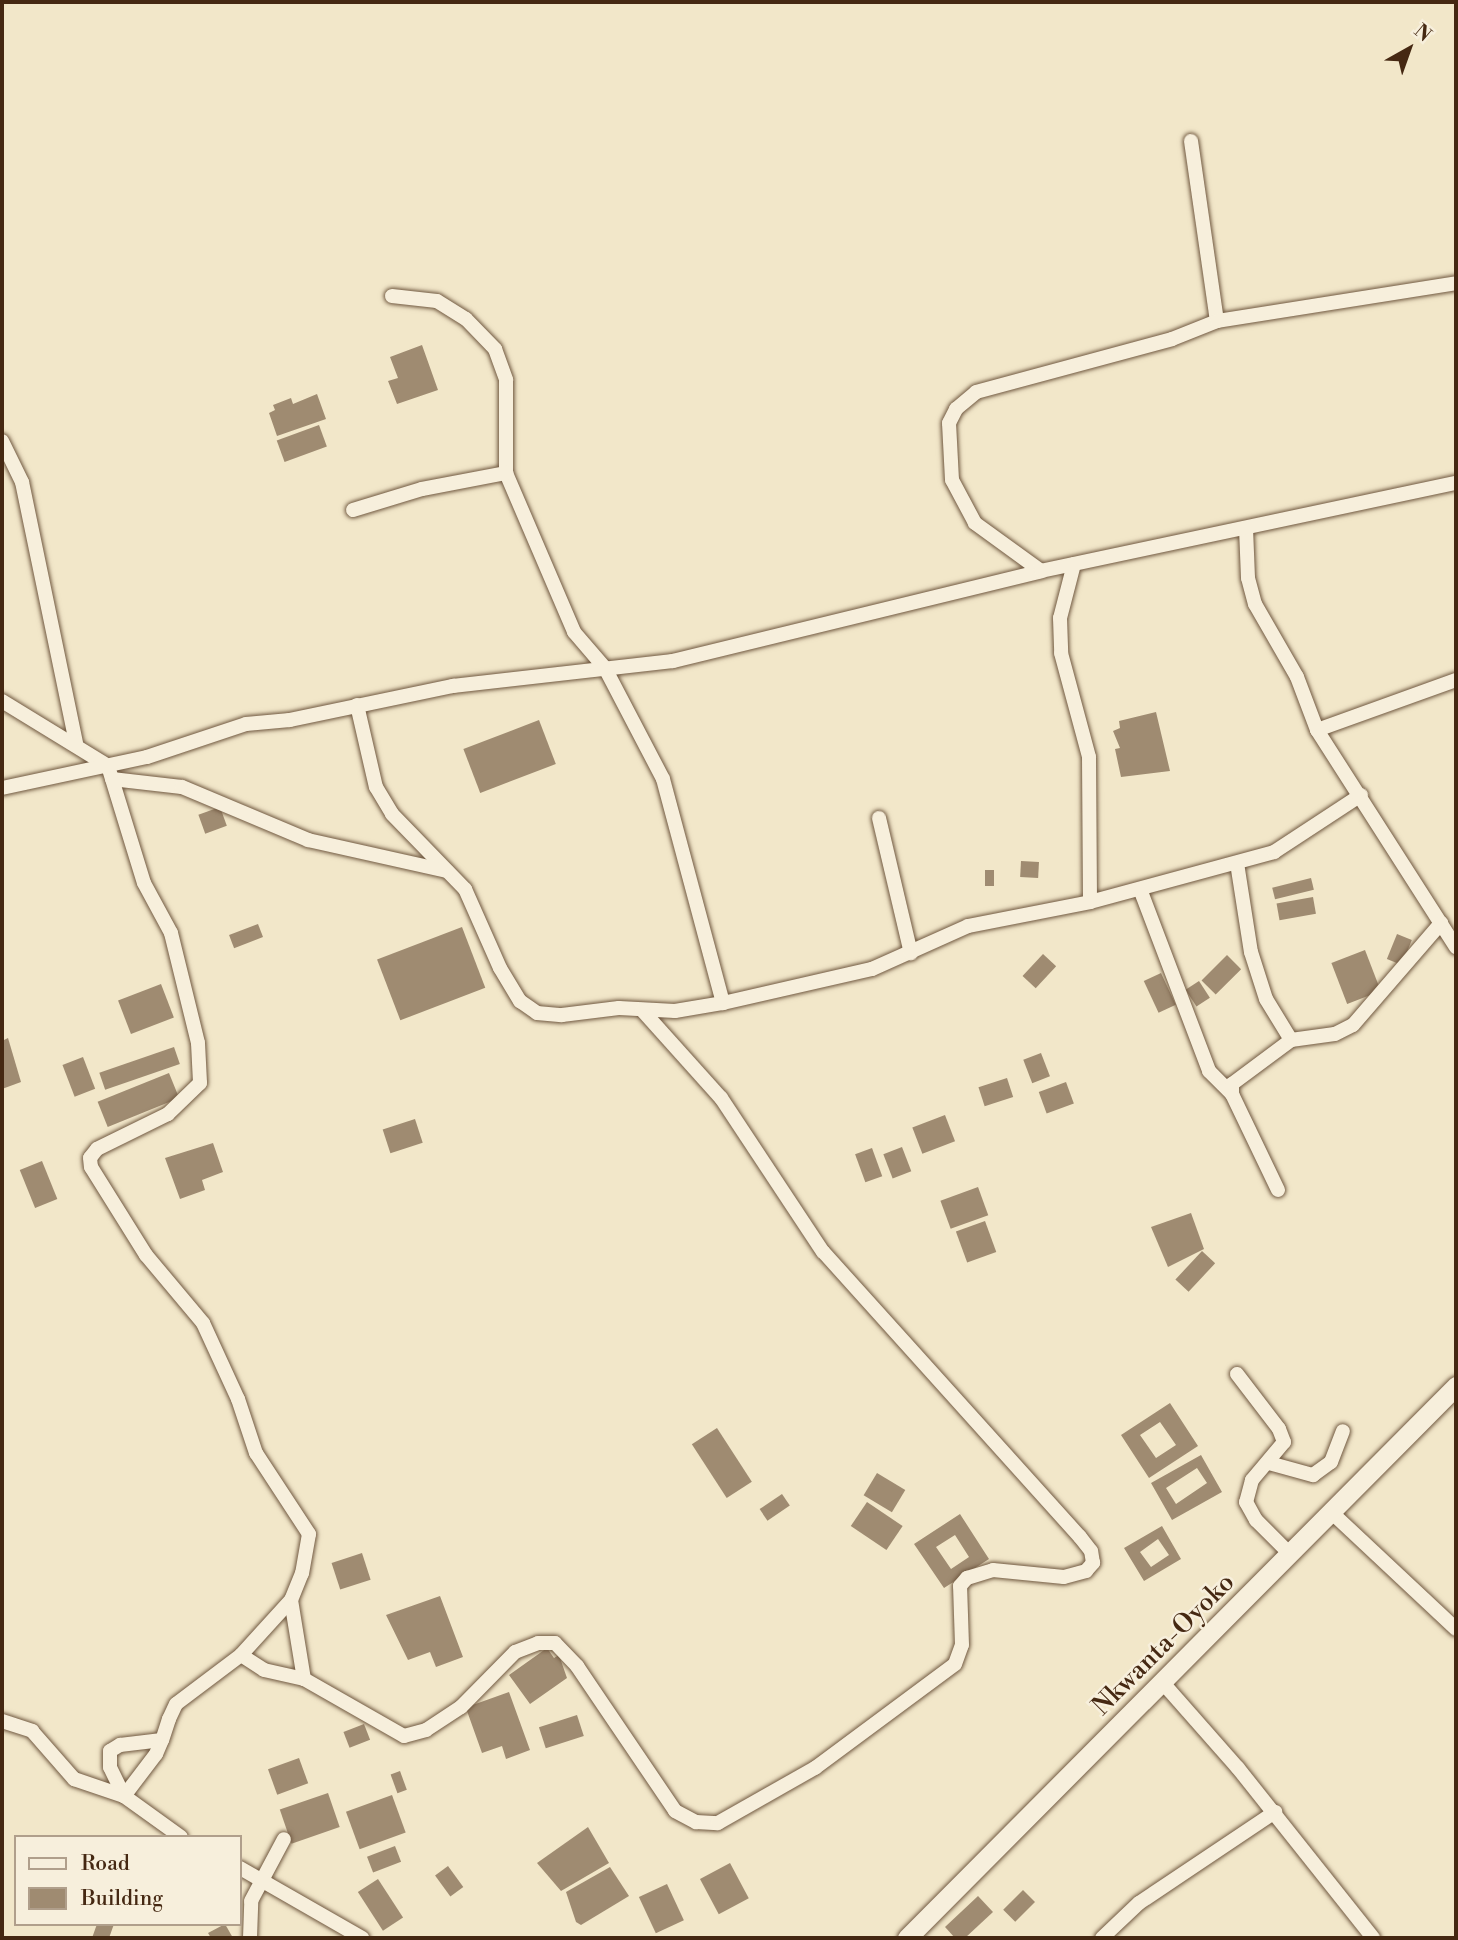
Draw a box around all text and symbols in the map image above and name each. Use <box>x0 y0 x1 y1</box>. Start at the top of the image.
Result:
north arrow <box>1374 14 1444 84</box>
text: N <box>1409 19 1436 47</box>
street label: Nkwanta-Oyoko <box>1086 1567 1242 1723</box>
legend <box>14 1835 242 1926</box>
text: Road <box>81 1851 130 1877</box>
text: Building <box>81 1886 163 1912</box>

